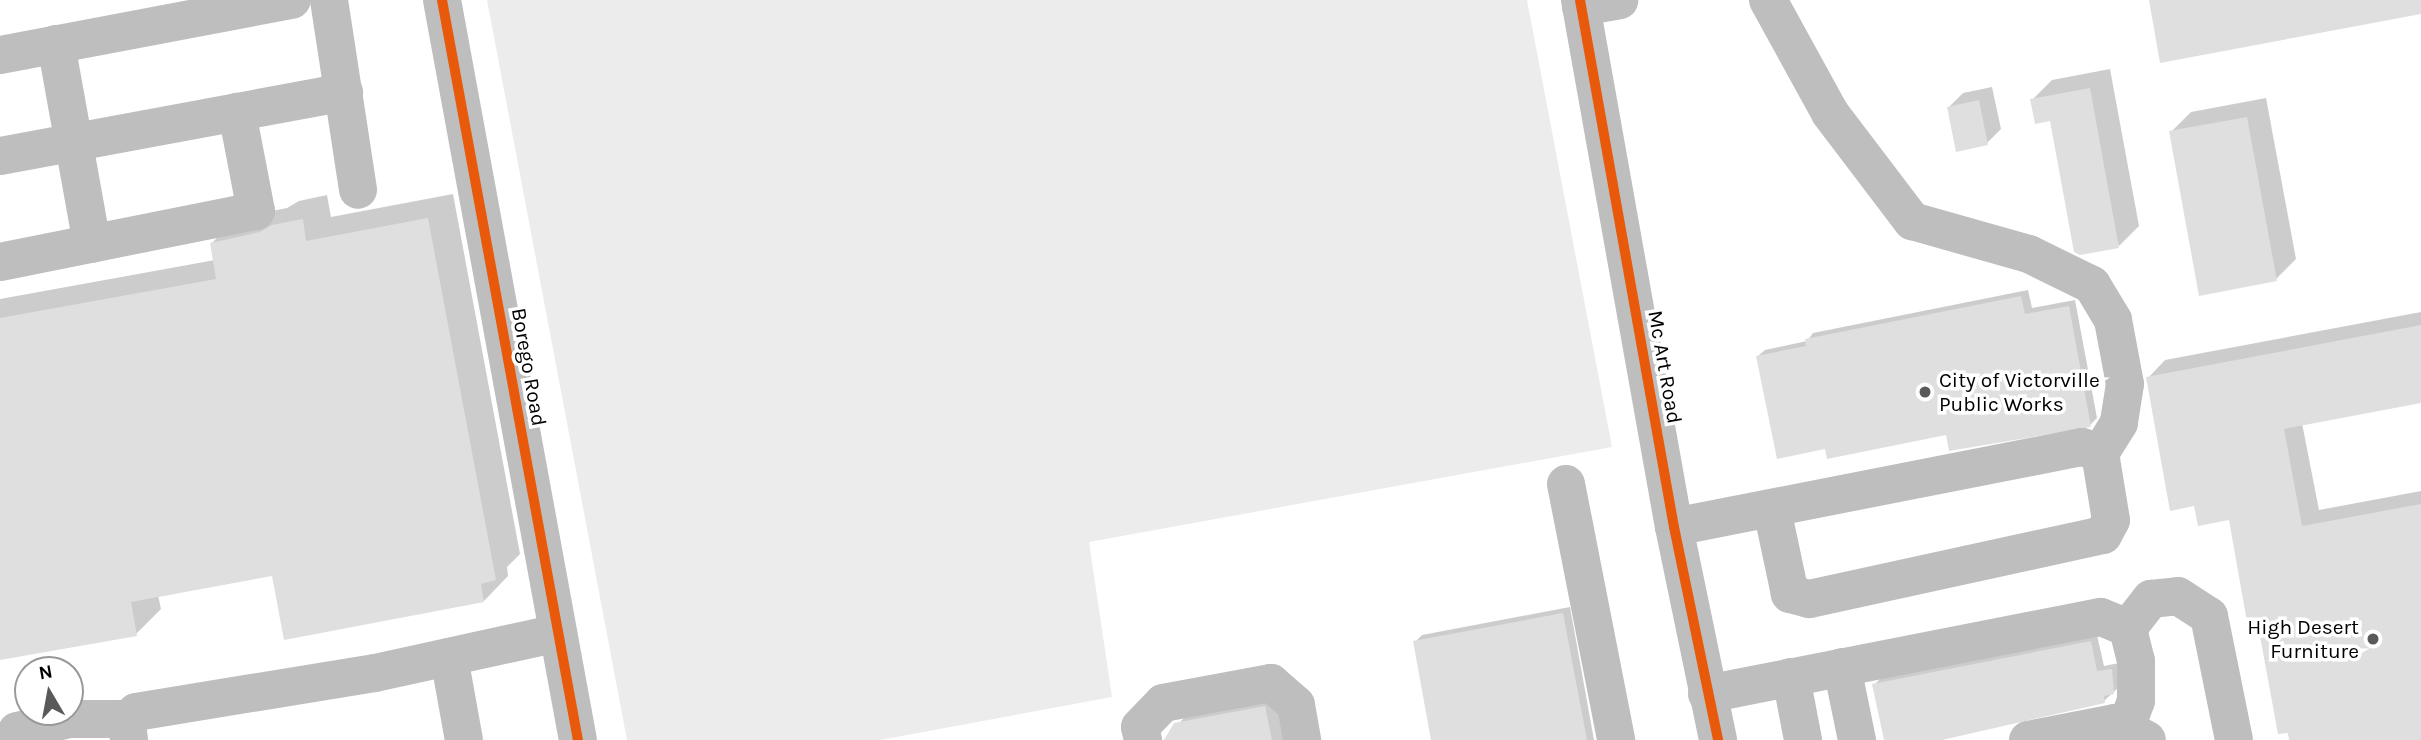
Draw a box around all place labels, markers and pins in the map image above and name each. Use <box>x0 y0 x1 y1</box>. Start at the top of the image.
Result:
place label: City of Victorville Public Works <box>1939 367 2100 417</box>
marker: City of Victorville Public Works <box>1917 384 1933 400</box>
place label: High Desert Furniture <box>2247 614 2359 664</box>
marker: High Desert Furniture <box>2365 631 2381 647</box>

